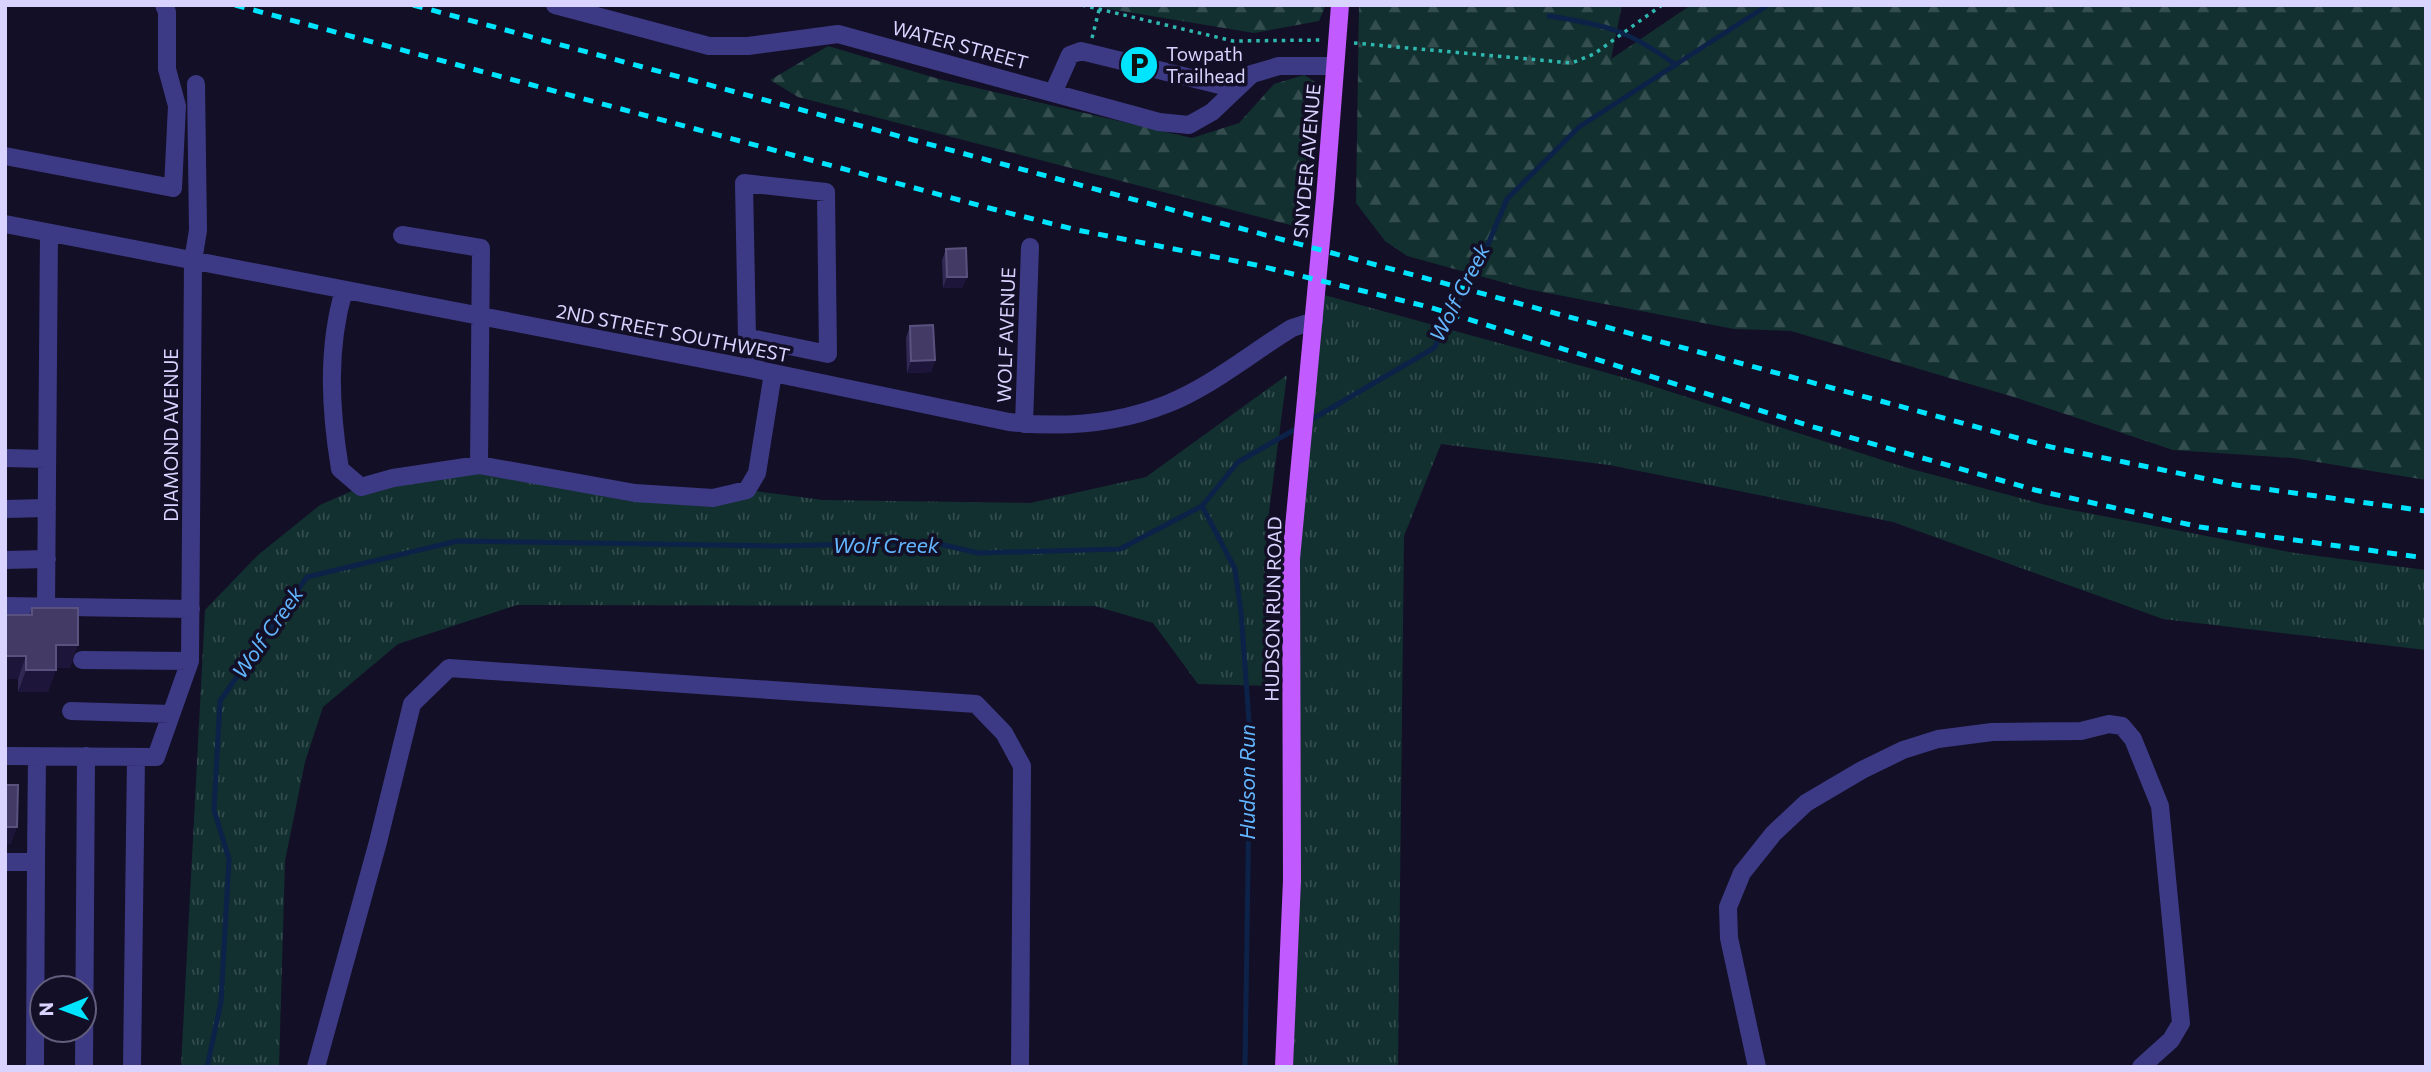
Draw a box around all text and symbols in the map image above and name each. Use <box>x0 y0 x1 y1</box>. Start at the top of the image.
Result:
street label: WATER STREET <box>890 15 1031 74</box>
place label: Towpath Trailhead <box>1166 42 1245 87</box>
parking icon: Towpath Trailhead <box>1118 44 1160 86</box>
street label: SNYDER AVENUE <box>1288 83 1325 239</box>
water label: Wolf Creek <box>1423 239 1494 345</box>
street label: WOLF AVENUE <box>992 267 1019 403</box>
street label: 2ND STREET SOUTHWEST <box>554 299 792 366</box>
street label: DIAMOND AVENUE <box>159 348 182 522</box>
street label: HUDSON RUN ROAD <box>1259 516 1286 702</box>
water label: Wolf Creek <box>833 532 940 557</box>
water label: Wolf Creek <box>226 581 308 683</box>
water label: Hudson Run <box>1234 724 1259 840</box>
north arrow <box>28 974 98 1044</box>
text: N <box>34 1002 57 1017</box>

